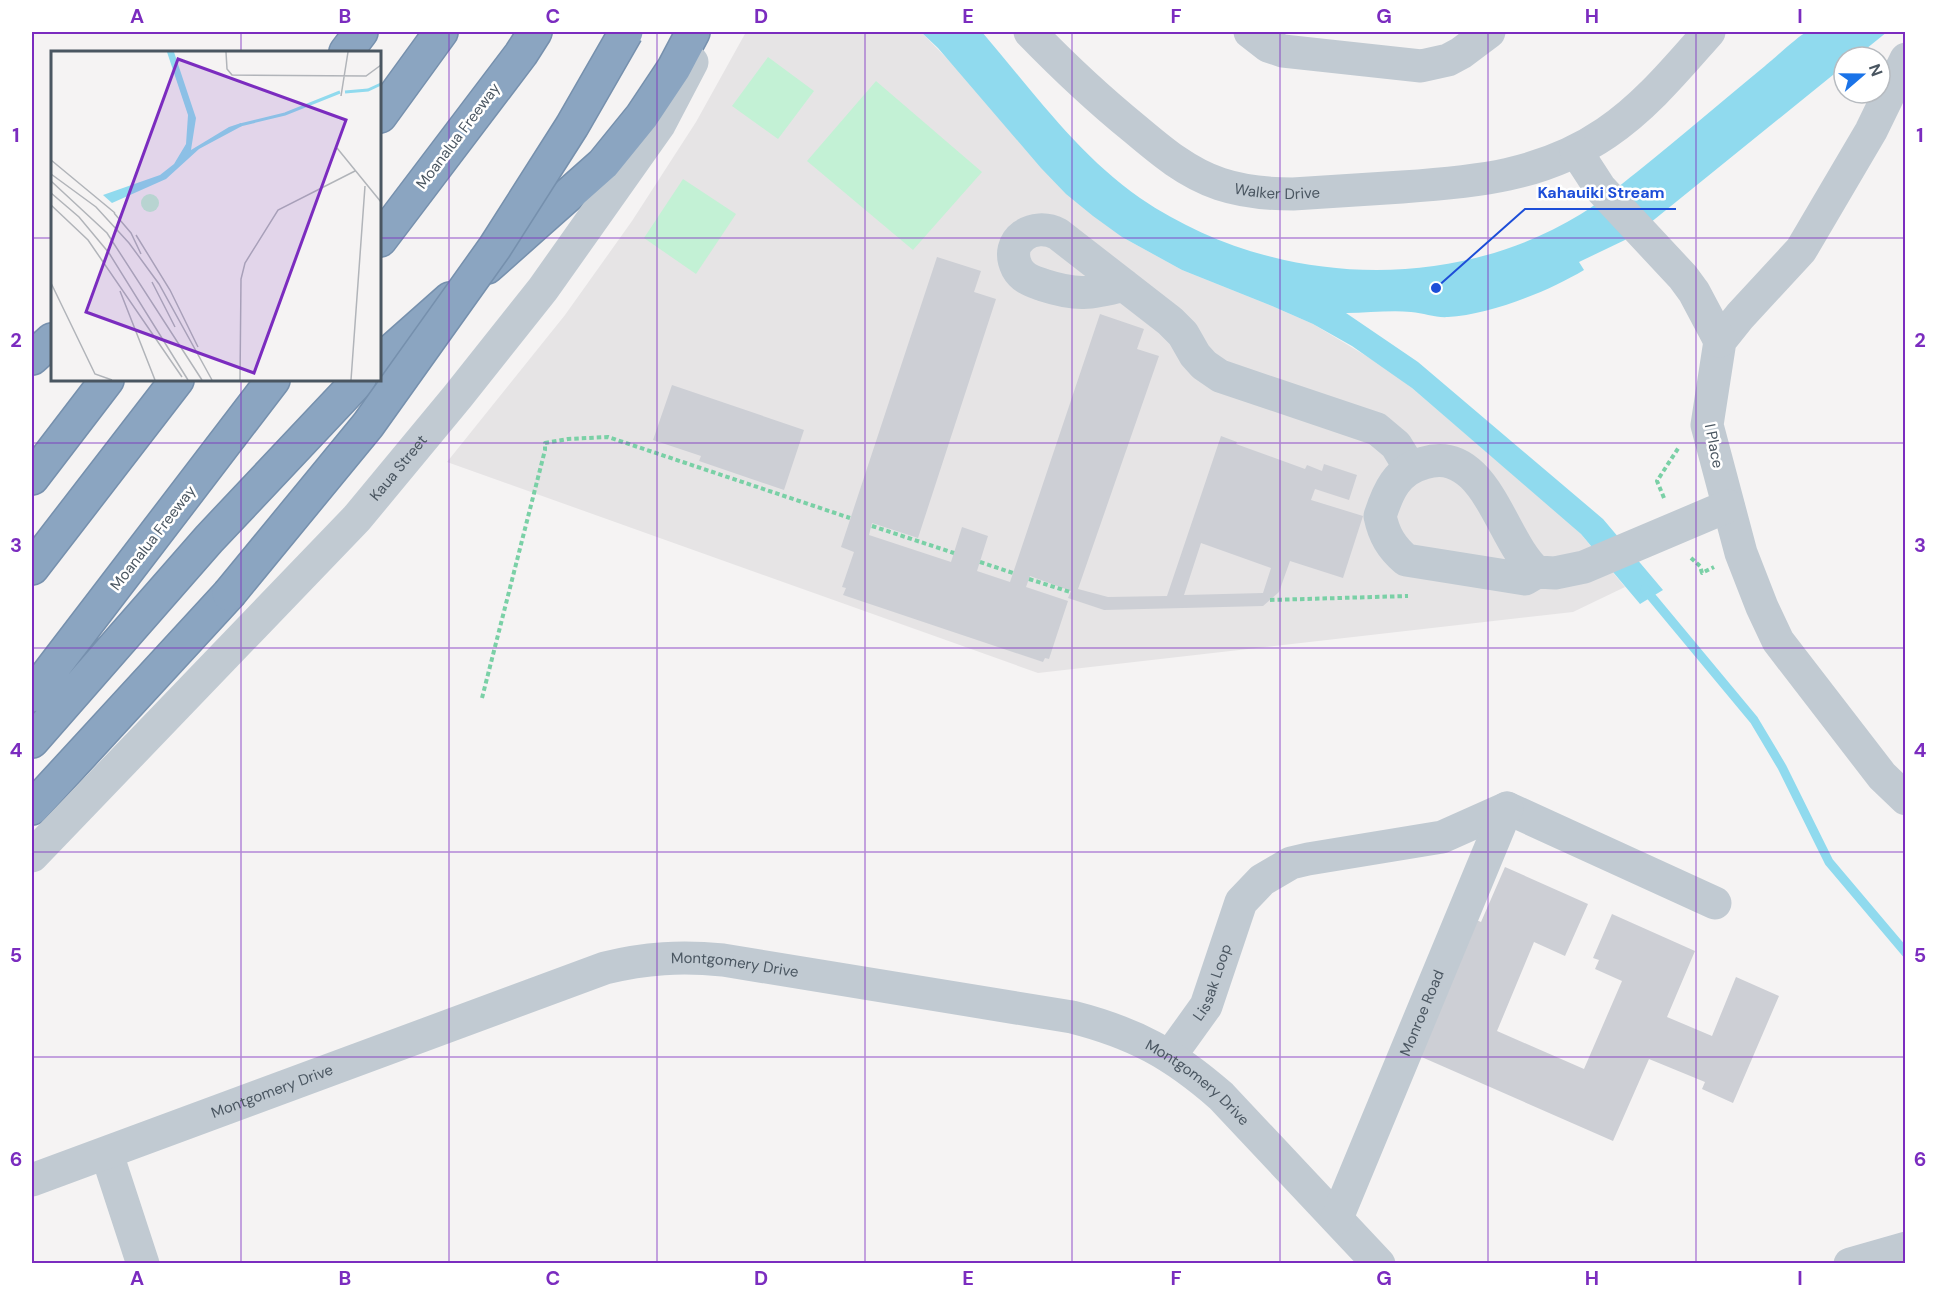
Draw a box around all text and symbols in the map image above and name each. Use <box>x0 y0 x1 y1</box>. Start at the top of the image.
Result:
text: A <box>130 3 144 29</box>
text: B <box>339 3 351 29</box>
text: C <box>546 3 560 29</box>
text: D <box>754 3 768 29</box>
text: E <box>962 3 974 29</box>
text: F <box>1170 3 1182 29</box>
text: G <box>1376 3 1392 29</box>
text: H <box>1585 3 1599 29</box>
text: I <box>1797 3 1803 29</box>
north arrow <box>1832 45 1892 105</box>
inset map <box>51 51 381 381</box>
text: N <box>1864 61 1887 79</box>
street label: Moanalua Freeway <box>411 78 505 193</box>
text: 1 <box>12 122 20 148</box>
text: 1 <box>1916 122 1924 148</box>
callout: Kahauiki Stream <box>1525 175 1676 209</box>
street label: Walker Drive <box>1233 178 1321 204</box>
text: Kahauiki Stream <box>1537 182 1665 203</box>
text: 2 <box>10 327 22 353</box>
text: 2 <box>1914 327 1926 353</box>
street label: I Place <box>1700 422 1728 470</box>
street label: Kaua Street <box>365 431 432 505</box>
street label: Moanalua Freeway <box>106 481 201 595</box>
text: 3 <box>10 532 22 558</box>
text: 3 <box>1914 532 1926 558</box>
text: 4 <box>10 737 23 763</box>
text: 4 <box>1914 737 1927 763</box>
street label: Lissak Loop <box>1188 941 1236 1025</box>
text: 5 <box>10 942 22 968</box>
text: 5 <box>1914 942 1926 968</box>
street label: Montgomery Drive <box>671 948 800 982</box>
street label: Monroe Road <box>1395 967 1449 1059</box>
street label: Montgomery Drive <box>1142 1035 1254 1130</box>
street label: Montgomery Drive <box>208 1060 336 1123</box>
text: 6 <box>10 1146 22 1172</box>
text: 6 <box>1914 1146 1926 1172</box>
text: A <box>130 1265 144 1291</box>
text: B <box>339 1265 351 1291</box>
text: C <box>546 1265 560 1291</box>
text: D <box>754 1265 768 1291</box>
text: E <box>962 1265 974 1291</box>
text: F <box>1170 1265 1182 1291</box>
text: G <box>1376 1265 1392 1291</box>
text: H <box>1585 1265 1599 1291</box>
text: I <box>1797 1265 1803 1291</box>

